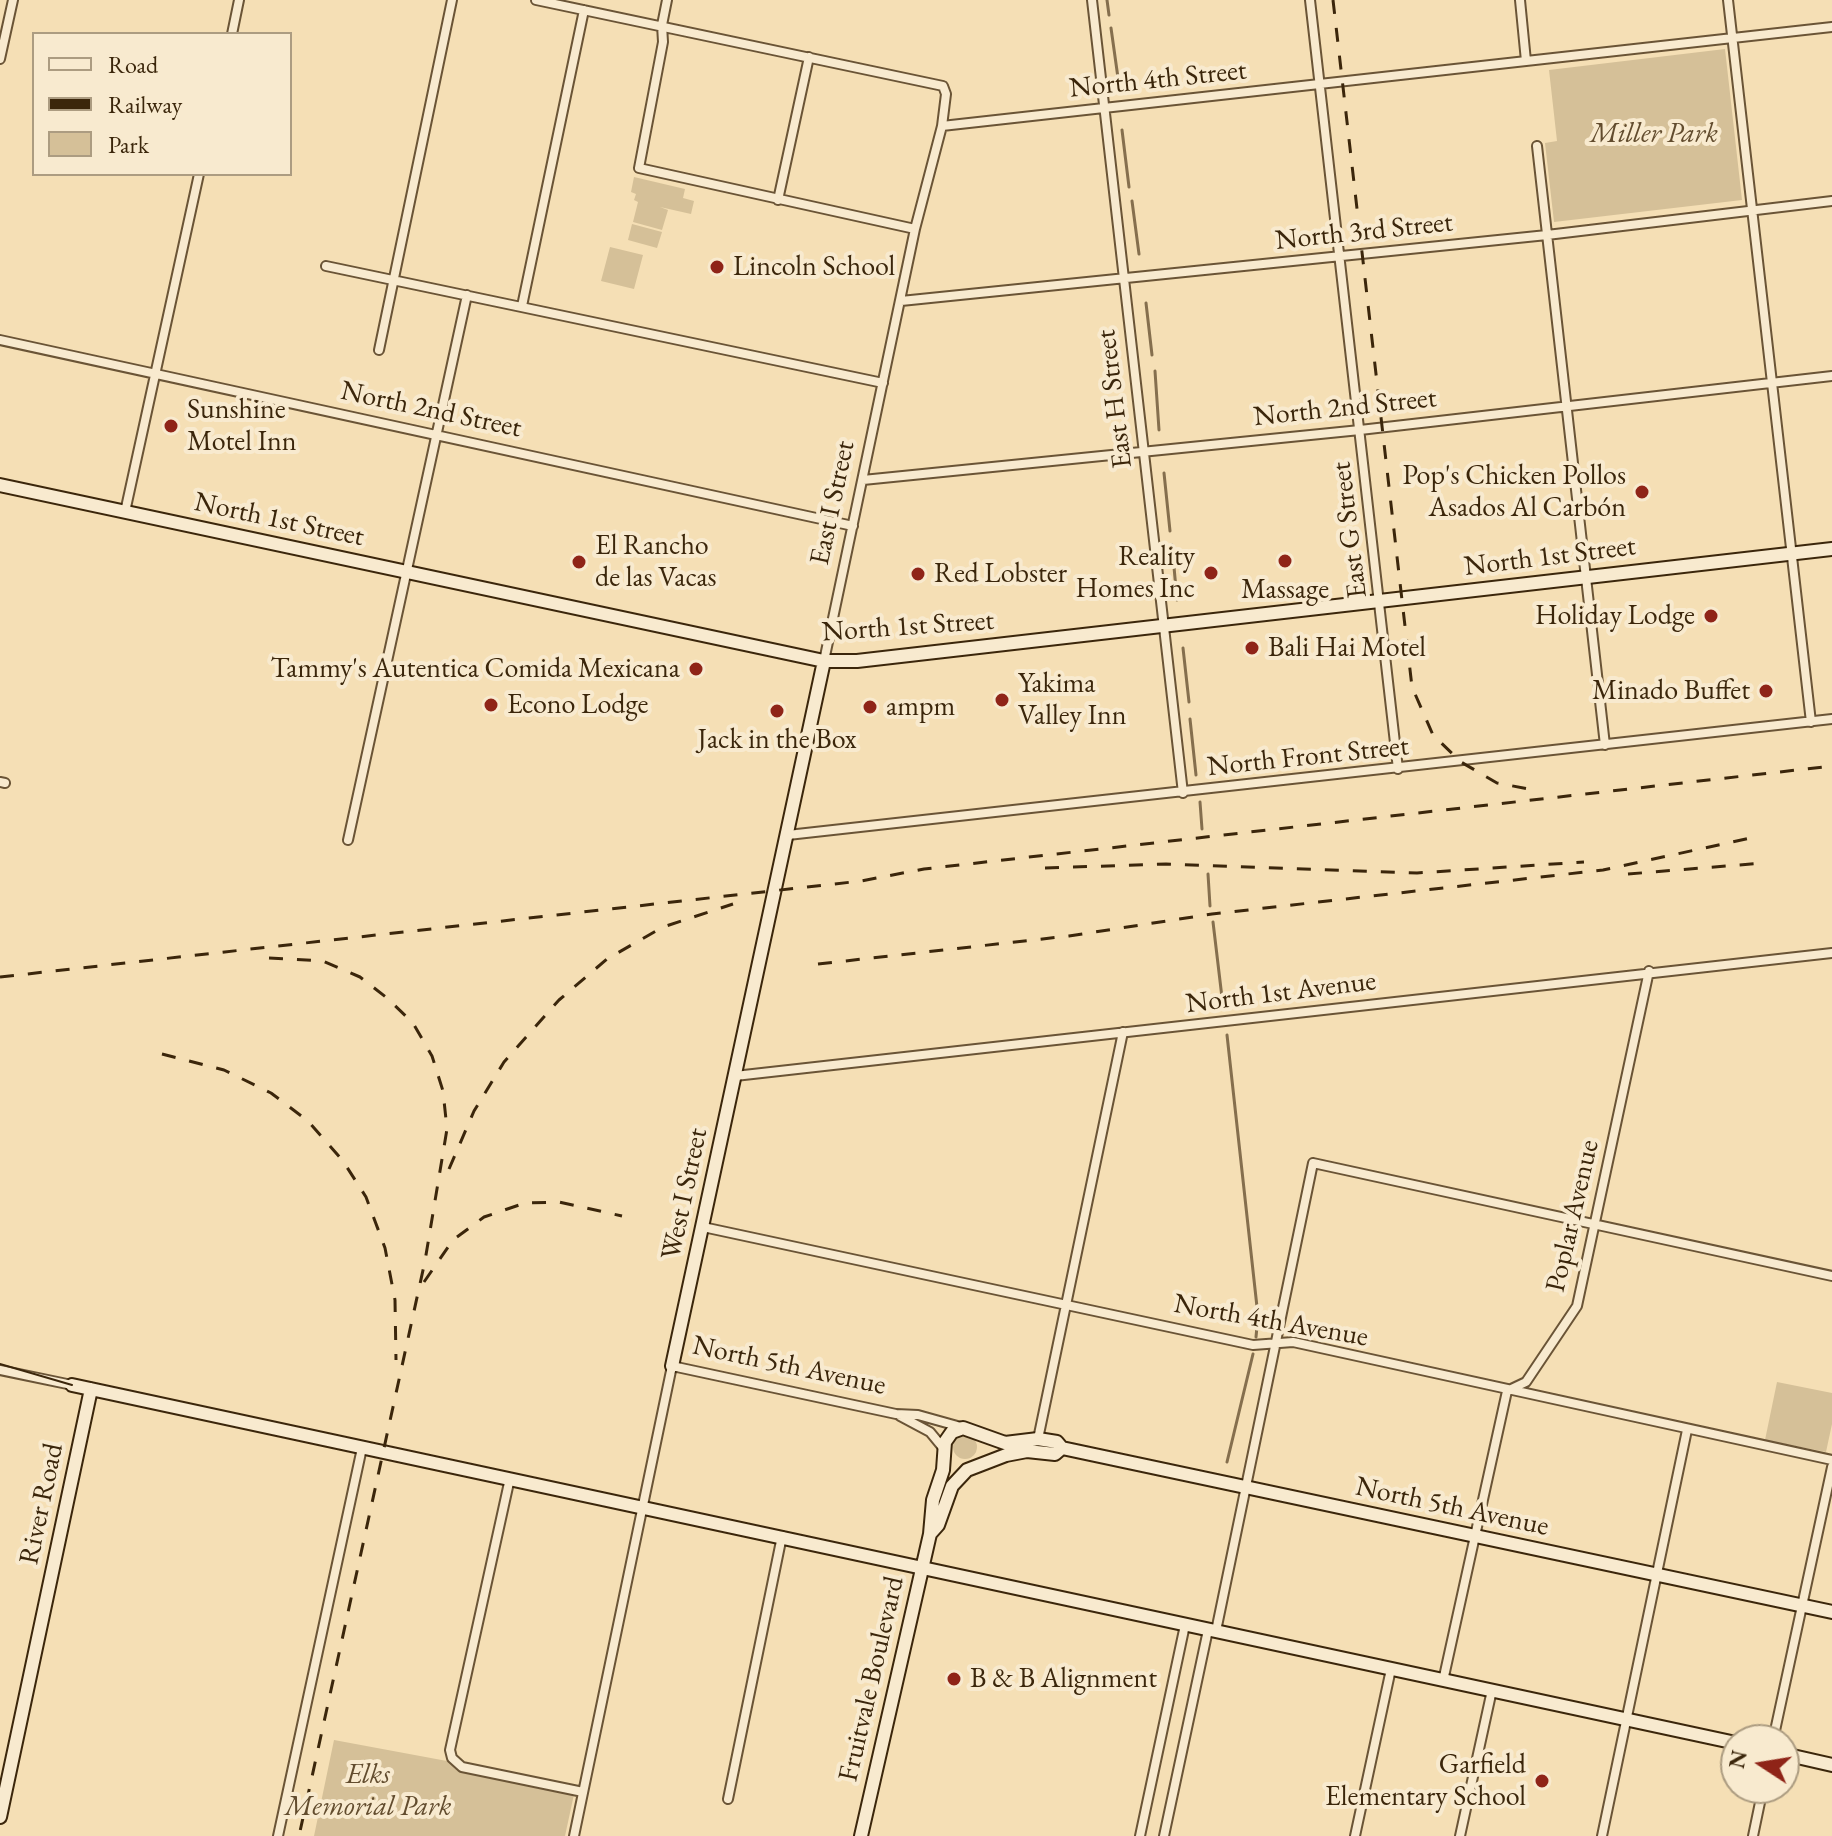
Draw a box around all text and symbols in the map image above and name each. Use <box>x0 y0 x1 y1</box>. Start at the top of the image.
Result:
legend <box>32 32 292 176</box>
text: Road <box>108 49 158 80</box>
street label: North 4th Street <box>1068 54 1248 106</box>
text: Railway <box>108 89 182 120</box>
park label: Miller Park <box>1590 117 1718 151</box>
text: Park <box>108 129 149 160</box>
street label: North 3rd Street <box>1274 206 1454 258</box>
place label: Lincoln School <box>733 250 895 284</box>
marker: Lincoln School <box>708 258 726 276</box>
street label: East H Street <box>1090 328 1140 470</box>
street label: North 2nd Street <box>338 374 524 446</box>
street label: North 2nd Street <box>1252 382 1438 434</box>
place label: Sunshine Motel Inn <box>187 393 297 459</box>
marker: Sunshine Motel Inn <box>162 417 180 435</box>
street label: East I Street <box>803 438 863 568</box>
place label: Pop's Chicken Pollos Asados Al Carbón <box>1402 459 1626 525</box>
street label: East G Street <box>1325 460 1375 600</box>
marker: Pop's Chicken Pollos Asados Al Carbón <box>1633 483 1651 501</box>
street label: North 1st Street <box>191 486 367 554</box>
place label: El Rancho de las Vacas <box>595 529 717 595</box>
street label: North 1st Street <box>1462 530 1638 584</box>
place label: Reality Homes Inc <box>1075 540 1195 606</box>
marker: Massage <box>1276 552 1294 570</box>
marker: El Rancho de las Vacas <box>570 553 588 571</box>
place label: Red Lobster <box>934 557 1067 591</box>
marker: Reality Homes Inc <box>1202 564 1220 582</box>
marker: Red Lobster <box>909 565 927 583</box>
place label: Massage <box>1241 573 1329 607</box>
place label: Holiday Lodge <box>1535 599 1695 633</box>
street label: North 1st Street <box>821 604 995 650</box>
marker: Holiday Lodge <box>1702 607 1720 625</box>
place label: Bali Hai Motel <box>1268 631 1426 665</box>
marker: Bali Hai Motel <box>1243 639 1261 657</box>
place label: Tammy's Autentica Comida Mexicana <box>271 652 680 686</box>
marker: Tammy's Autentica Comida Mexicana <box>687 660 705 678</box>
place label: Yakima Valley Inn <box>1018 667 1126 733</box>
place label: Minado Buffet <box>1592 674 1750 708</box>
marker: Minado Buffet <box>1757 682 1775 700</box>
place label: Econo Lodge <box>507 688 649 722</box>
place label: ampm <box>886 690 955 724</box>
marker: Yakima Valley Inn <box>993 691 1011 709</box>
marker: Econo Lodge <box>482 696 500 714</box>
marker: ampm <box>861 698 879 716</box>
marker: Jack in the Box <box>768 702 786 720</box>
place label: Jack in the Box <box>697 723 857 757</box>
street label: North Front Street <box>1206 730 1410 784</box>
street label: North 1st Avenue <box>1184 965 1378 1021</box>
street label: West I Street <box>655 1125 715 1263</box>
street label: Poplar Avenue <box>1539 1137 1607 1295</box>
street label: North 4th Avenue <box>1171 1287 1371 1355</box>
street label: North 5th Avenue <box>689 1329 889 1403</box>
street label: River Road <box>13 1440 71 1568</box>
street label: North 5th Avenue <box>1352 1470 1552 1544</box>
street label: Fruitvale Boulevard <box>832 1573 912 1785</box>
place label: B & B Alignment <box>970 1662 1157 1696</box>
marker: B & B Alignment <box>945 1670 963 1688</box>
north arrow <box>1720 1724 1800 1804</box>
place label: Garfield Elementary School <box>1325 1748 1526 1814</box>
text: N <box>1722 1748 1754 1771</box>
park label: Elks Memorial Park <box>285 1758 451 1824</box>
marker: Garfield Elementary School <box>1533 1772 1551 1790</box>

